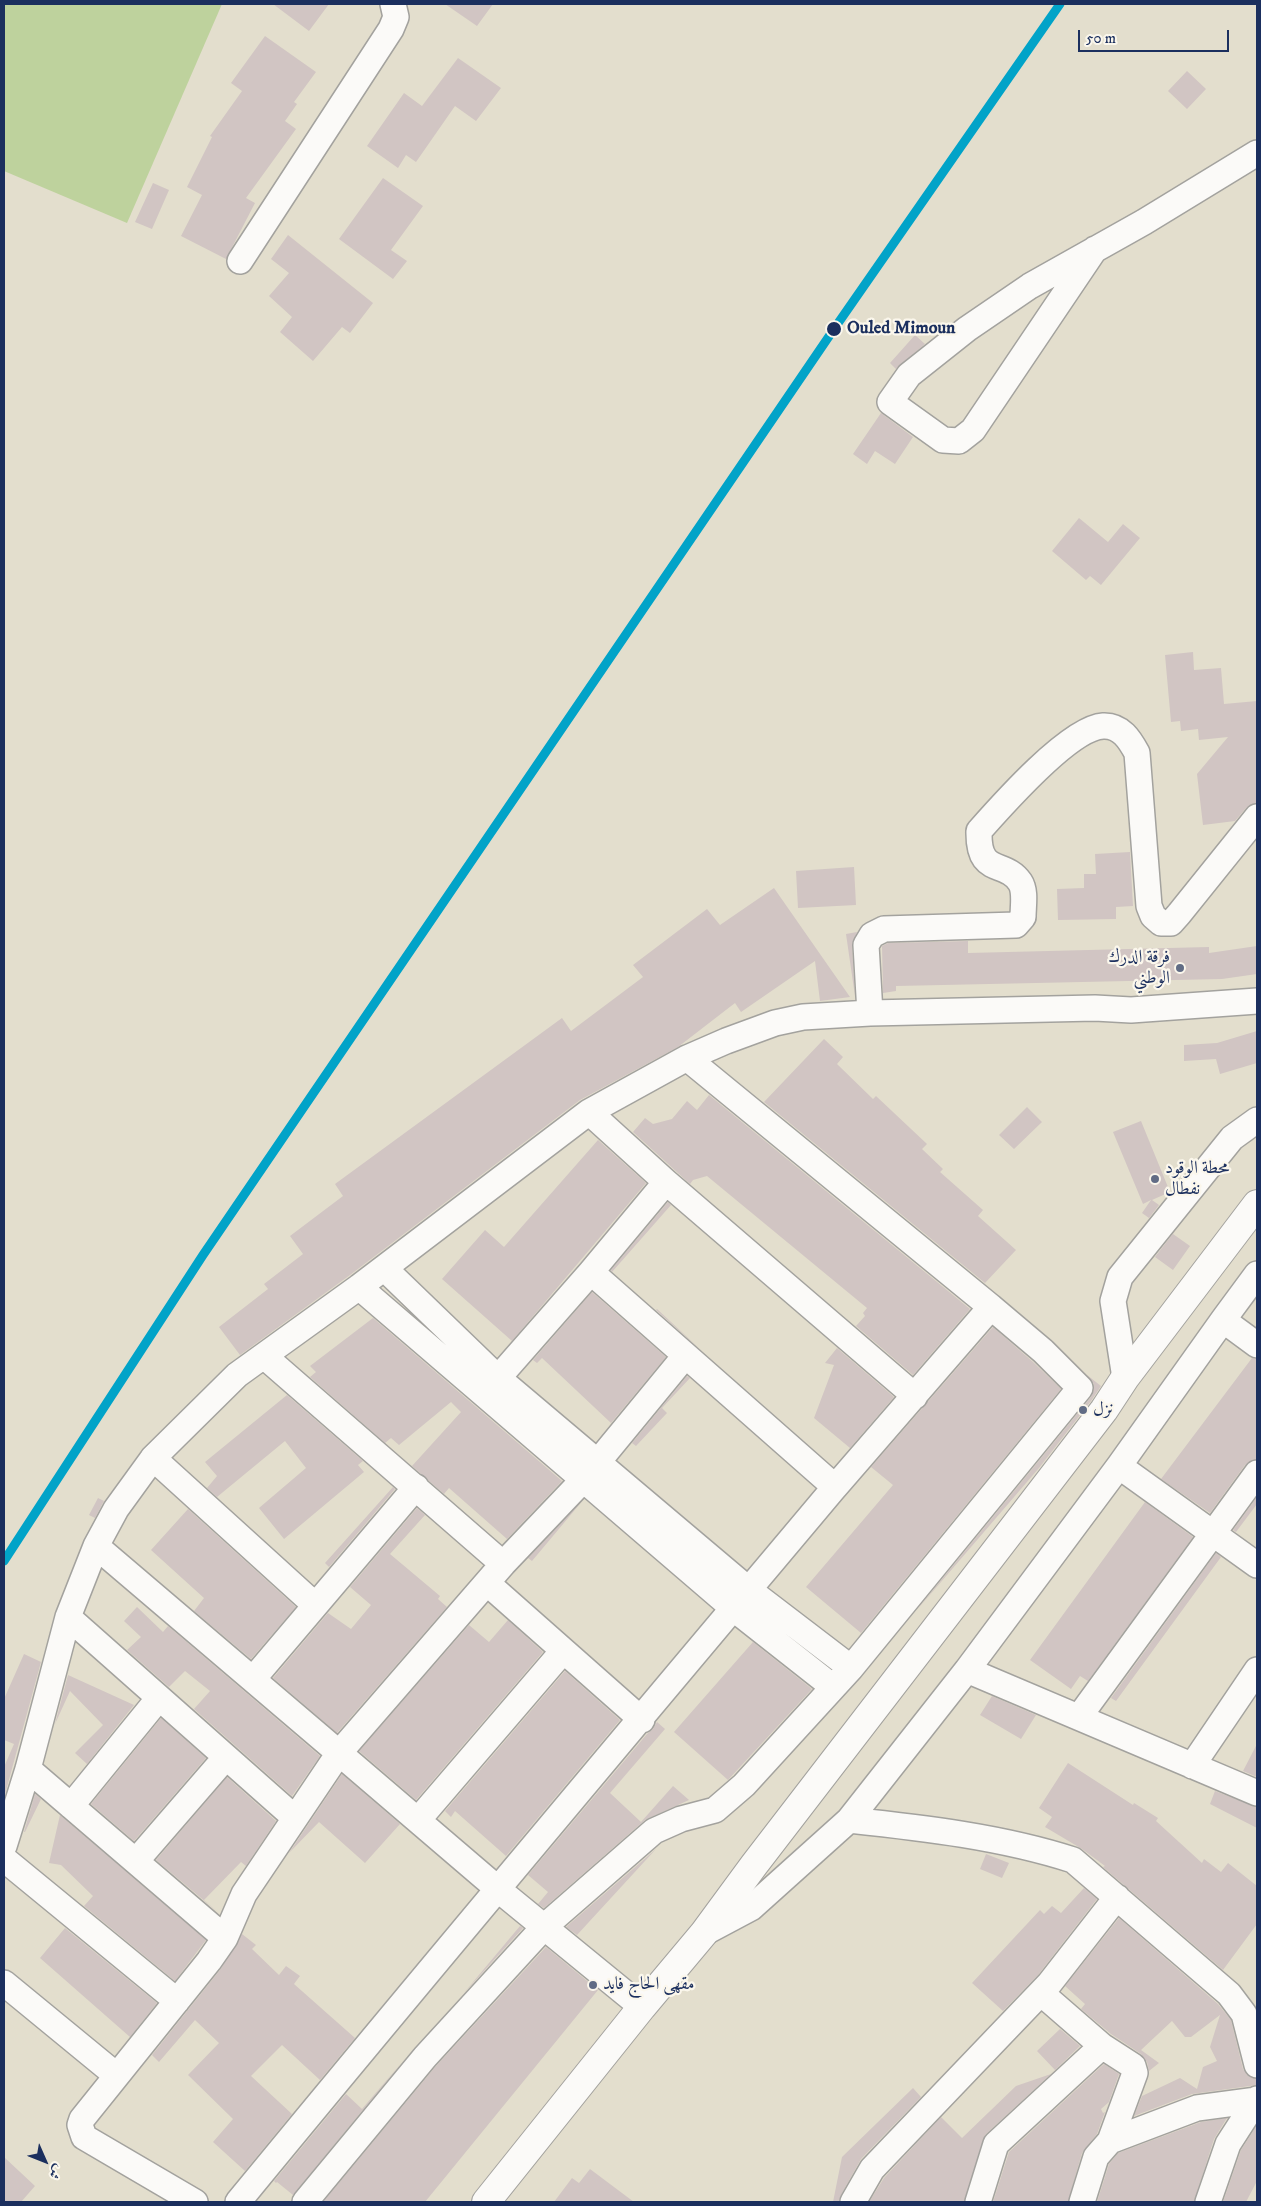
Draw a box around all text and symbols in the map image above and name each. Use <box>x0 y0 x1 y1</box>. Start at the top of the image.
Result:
scale bar <box>1081 20 1232 52</box>
text: 50 m <box>1086 29 1116 48</box>
place label: Ouled Mimoun <box>847 318 955 340</box>
marker: Ouled Mimoun <box>825 320 843 338</box>
place label: فرقة الدرك الوطني <box>1108 947 1170 990</box>
marker: فرقة الدرك الوطني <box>1174 962 1186 974</box>
place label: محطة الوقود نفطال <box>1165 1158 1229 1200</box>
marker: محطة الوقود نفطال <box>1149 1173 1161 1185</box>
place label: نزل <box>1093 1399 1114 1421</box>
marker: نزل <box>1077 1404 1089 1416</box>
place label: مقهى الحاج فايد <box>603 1974 695 1996</box>
marker: مقهى الحاج فايد <box>587 1979 599 1991</box>
north arrow <box>20 2136 70 2186</box>
text: ش <box>44 2160 67 2183</box>

